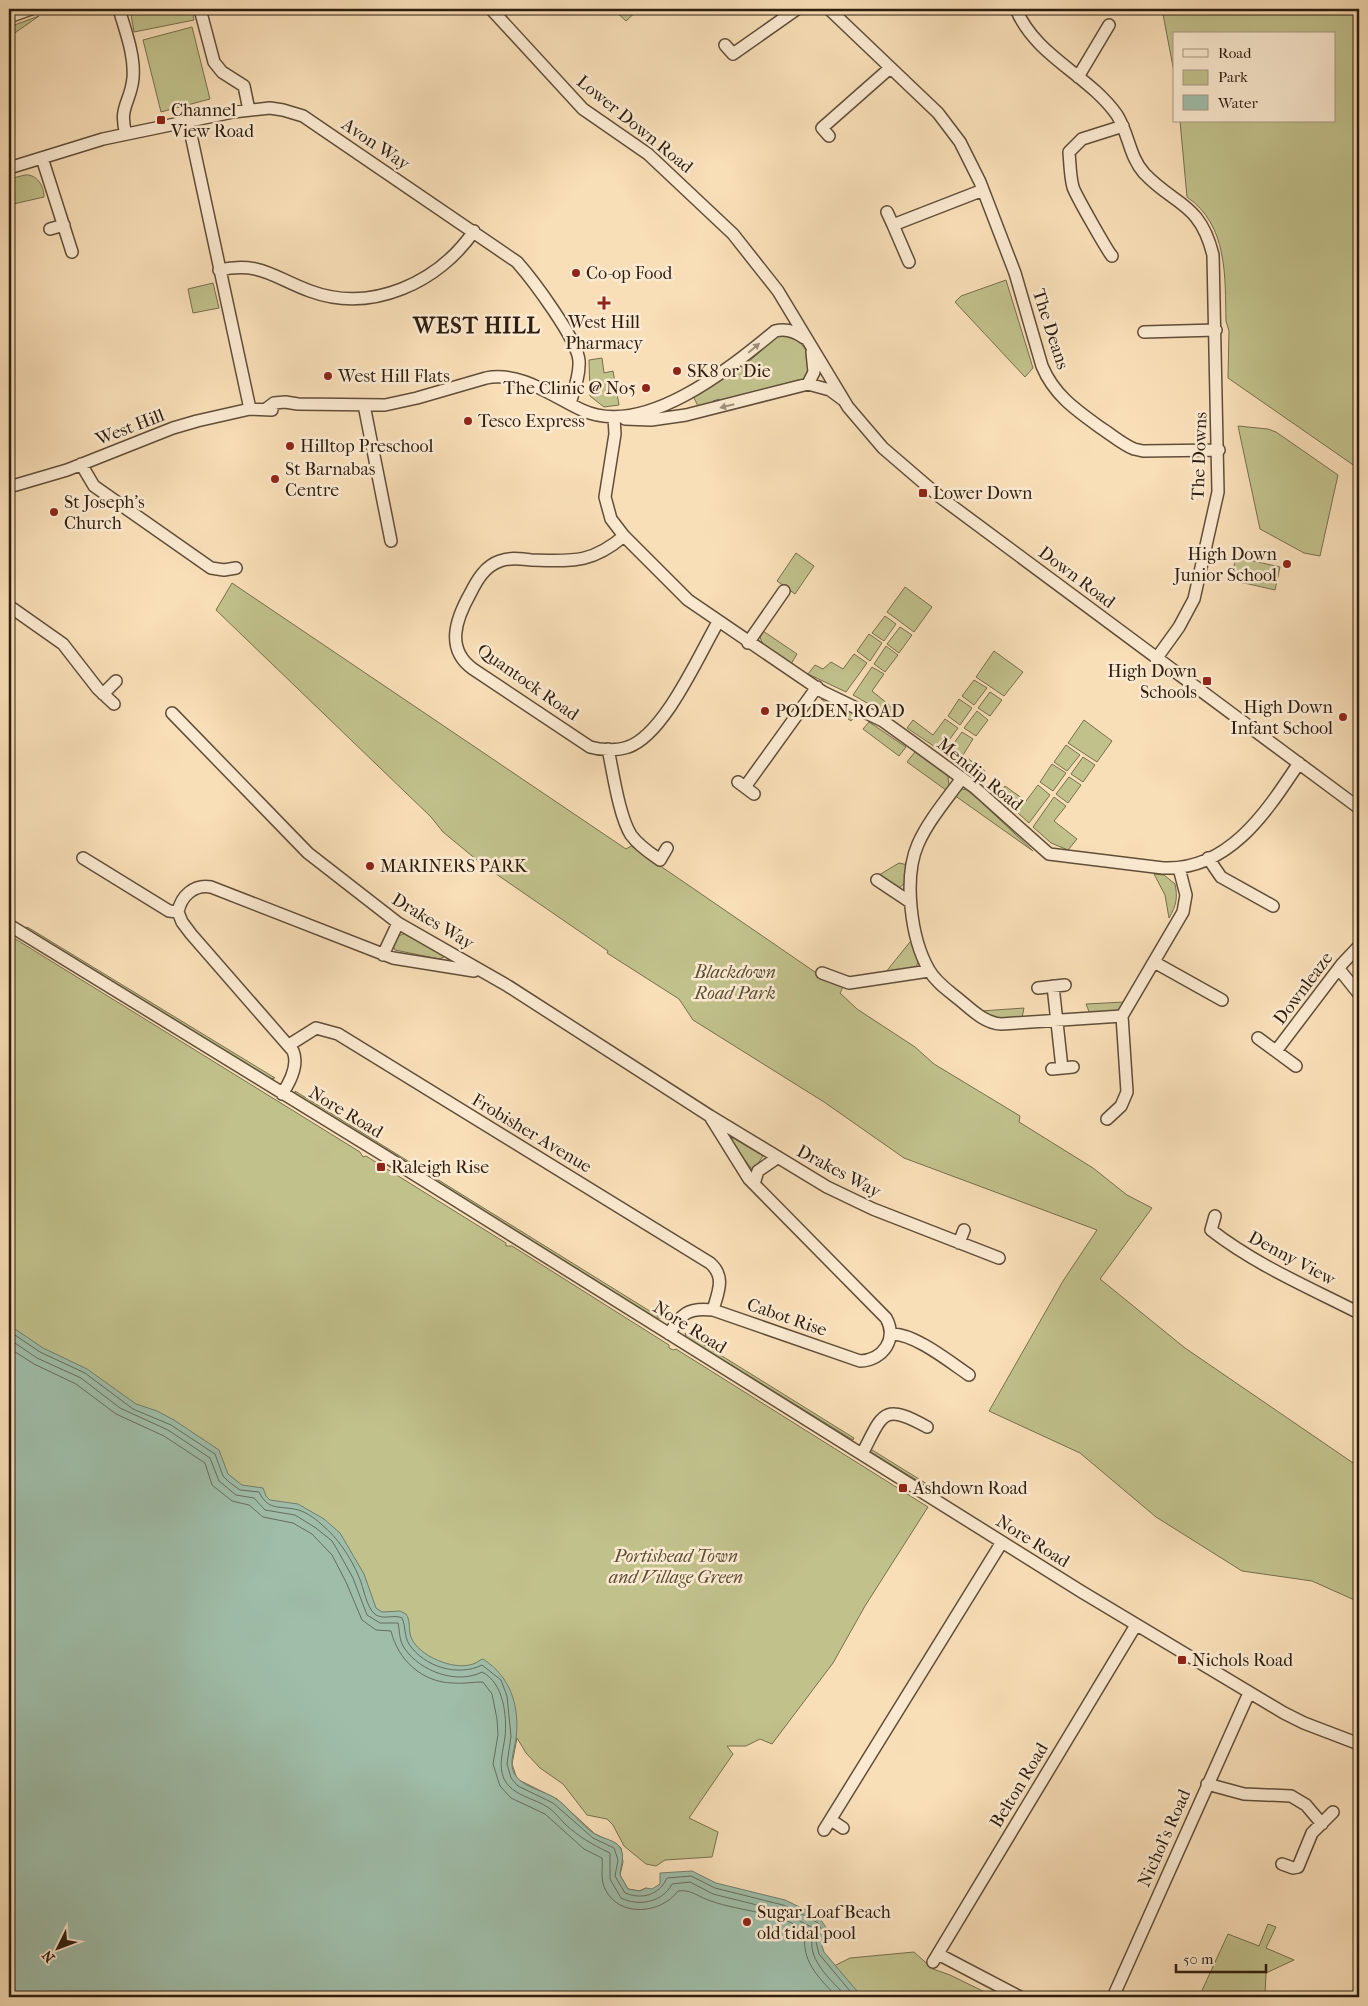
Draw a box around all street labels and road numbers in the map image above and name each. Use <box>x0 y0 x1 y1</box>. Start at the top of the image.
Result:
street label: Lower Down Road <box>572 71 697 178</box>
street label: Avon Way <box>337 114 415 176</box>
street label: The Deans <box>1028 286 1073 372</box>
street label: West Hill <box>92 405 167 451</box>
street label: The Downs <box>1187 411 1212 501</box>
street label: Down Road <box>1034 542 1119 613</box>
street label: Quantock Road <box>473 640 583 725</box>
street label: Mendip Road <box>933 733 1027 816</box>
street label: Drakes Way <box>388 889 479 955</box>
street label: Downleaze <box>1269 948 1338 1029</box>
street label: Nore Road <box>305 1082 387 1143</box>
street label: Frobisher Avenue <box>468 1089 596 1177</box>
street label: Drakes Way <box>793 1141 886 1203</box>
street label: Denny View <box>1245 1227 1339 1290</box>
street label: Cabot Rise <box>744 1294 830 1341</box>
street label: Nore Road <box>649 1297 731 1358</box>
street label: Nore Road <box>992 1511 1074 1572</box>
street label: Belton Road <box>986 1739 1053 1831</box>
street label: Nichol's Road <box>1134 1786 1195 1890</box>

